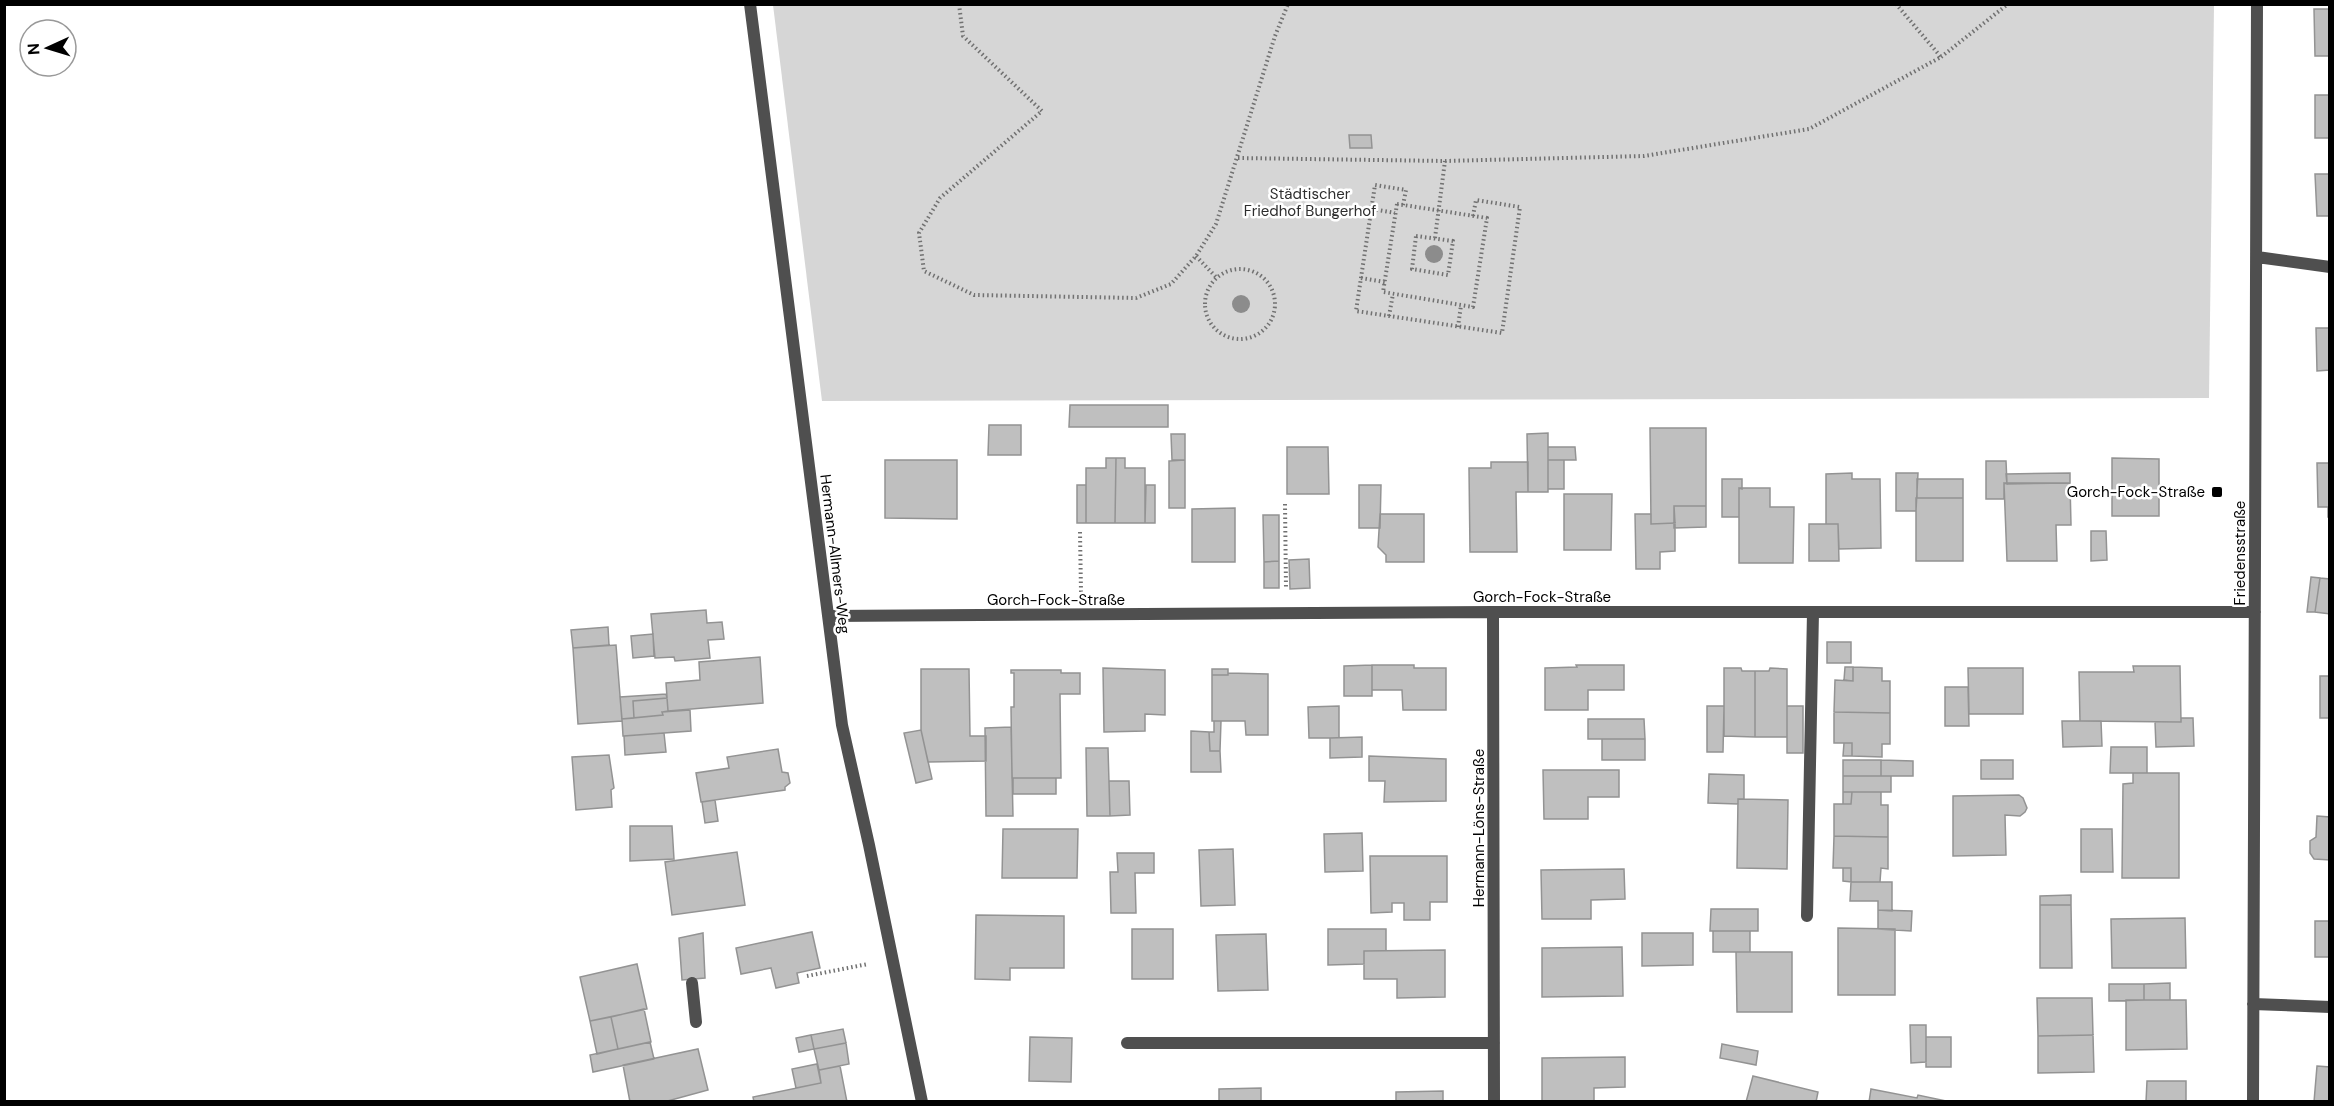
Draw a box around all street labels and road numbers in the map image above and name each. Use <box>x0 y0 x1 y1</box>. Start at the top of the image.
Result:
street label: Hermann-Allmers-Weg <box>815 473 855 635</box>
street label: Friedensstraße <box>2230 501 2250 605</box>
street label: Gorch-Fock-Straße <box>1473 587 1611 607</box>
street label: Gorch-Fock-Straße <box>987 590 1125 610</box>
street label: Hermann-Löns-Straße <box>1469 749 1489 907</box>

